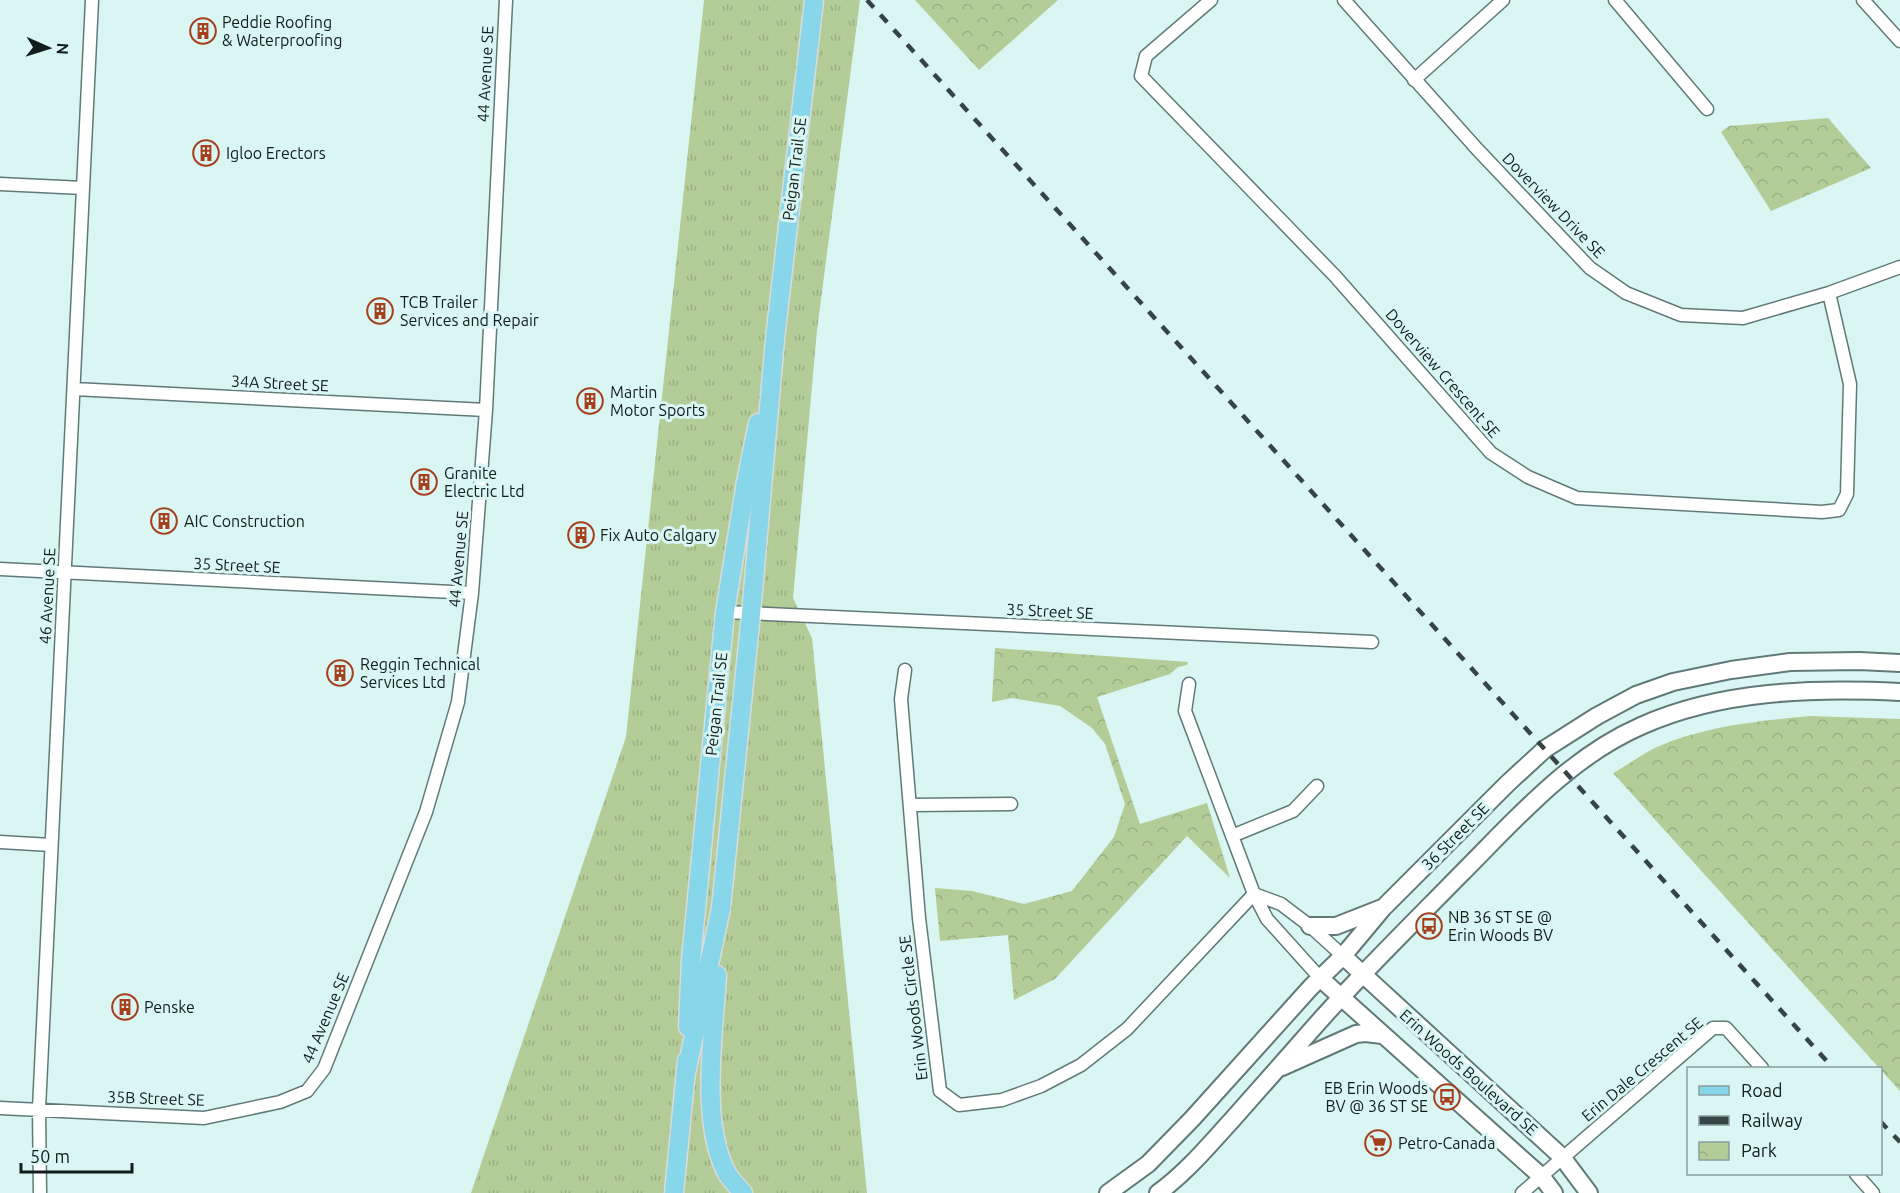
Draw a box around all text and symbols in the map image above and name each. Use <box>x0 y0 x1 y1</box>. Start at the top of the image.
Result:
place label: Peddie Roofing & Waterproofing <box>222 13 342 49</box>
building icon: Peddie Roofing & Waterproofing <box>188 16 218 46</box>
north arrow <box>18 18 78 78</box>
street label: 44 Avenue SE <box>473 25 497 123</box>
text: N <box>54 42 72 55</box>
street label: Peigan Trail SE <box>779 116 809 222</box>
building icon: Igloo Erectors <box>191 138 221 168</box>
place label: Igloo Erectors <box>226 144 326 162</box>
street label: Doverview Drive SE <box>1499 149 1609 261</box>
place label: TCB Trailer Services and Repair <box>400 293 539 329</box>
building icon: TCB Trailer Services and Repair <box>365 296 395 326</box>
street label: Doverview Crescent SE <box>1382 305 1504 441</box>
street label: 34A Street SE <box>231 371 329 395</box>
place label: Martin Motor Sports <box>610 383 705 419</box>
building icon: Martin Motor Sports <box>575 386 605 416</box>
place label: Granite Electric Ltd <box>444 464 525 500</box>
building icon: Granite Electric Ltd <box>409 467 439 497</box>
building icon: AIC Construction <box>149 506 179 536</box>
street label: 44 Avenue SE <box>445 510 471 608</box>
place label: AIC Construction <box>184 512 305 530</box>
building icon: Fix Auto Calgary <box>566 520 596 550</box>
place label: Fix Auto Calgary <box>600 526 717 544</box>
street label: 46 Avenue SE <box>35 547 59 645</box>
street label: 35 Street SE <box>193 554 281 576</box>
street label: 35 Street SE <box>1006 600 1094 622</box>
street label: Peigan Trail SE <box>702 651 730 757</box>
place label: Reggin Technical Services Ltd <box>360 655 480 691</box>
building icon: Reggin Technical Services Ltd <box>325 658 355 688</box>
street label: 36 Street SE <box>1418 799 1492 873</box>
place label: NB 36 ST SE @ Erin Woods BV <box>1448 908 1553 944</box>
bus stop icon: NB 36 ST SE @ Erin Woods BV <box>1414 911 1444 941</box>
street label: Erin Woods Circle SE <box>895 934 931 1082</box>
street label: 44 Avenue SE <box>298 970 352 1066</box>
building icon: Penske <box>110 992 140 1022</box>
place label: Penske <box>144 998 195 1016</box>
street label: Erin Woods Boulevard SE <box>1396 1005 1542 1139</box>
street label: Erin Dale Crescent SE <box>1578 1013 1706 1125</box>
legend <box>1687 1067 1882 1175</box>
place label: EB Erin Woods BV @ 36 ST SE <box>1324 1079 1428 1115</box>
text: Road <box>1741 1080 1783 1100</box>
bus stop icon: EB Erin Woods BV @ 36 ST SE <box>1432 1082 1462 1112</box>
street label: 35B Street SE <box>107 1087 205 1109</box>
text: Railway <box>1741 1110 1803 1130</box>
supermarket icon: Petro-Canada <box>1363 1128 1393 1158</box>
place label: Petro-Canada <box>1398 1134 1495 1152</box>
scale bar <box>21 1136 132 1174</box>
text: Park <box>1741 1140 1777 1160</box>
text: 50 m <box>30 1146 70 1166</box>

